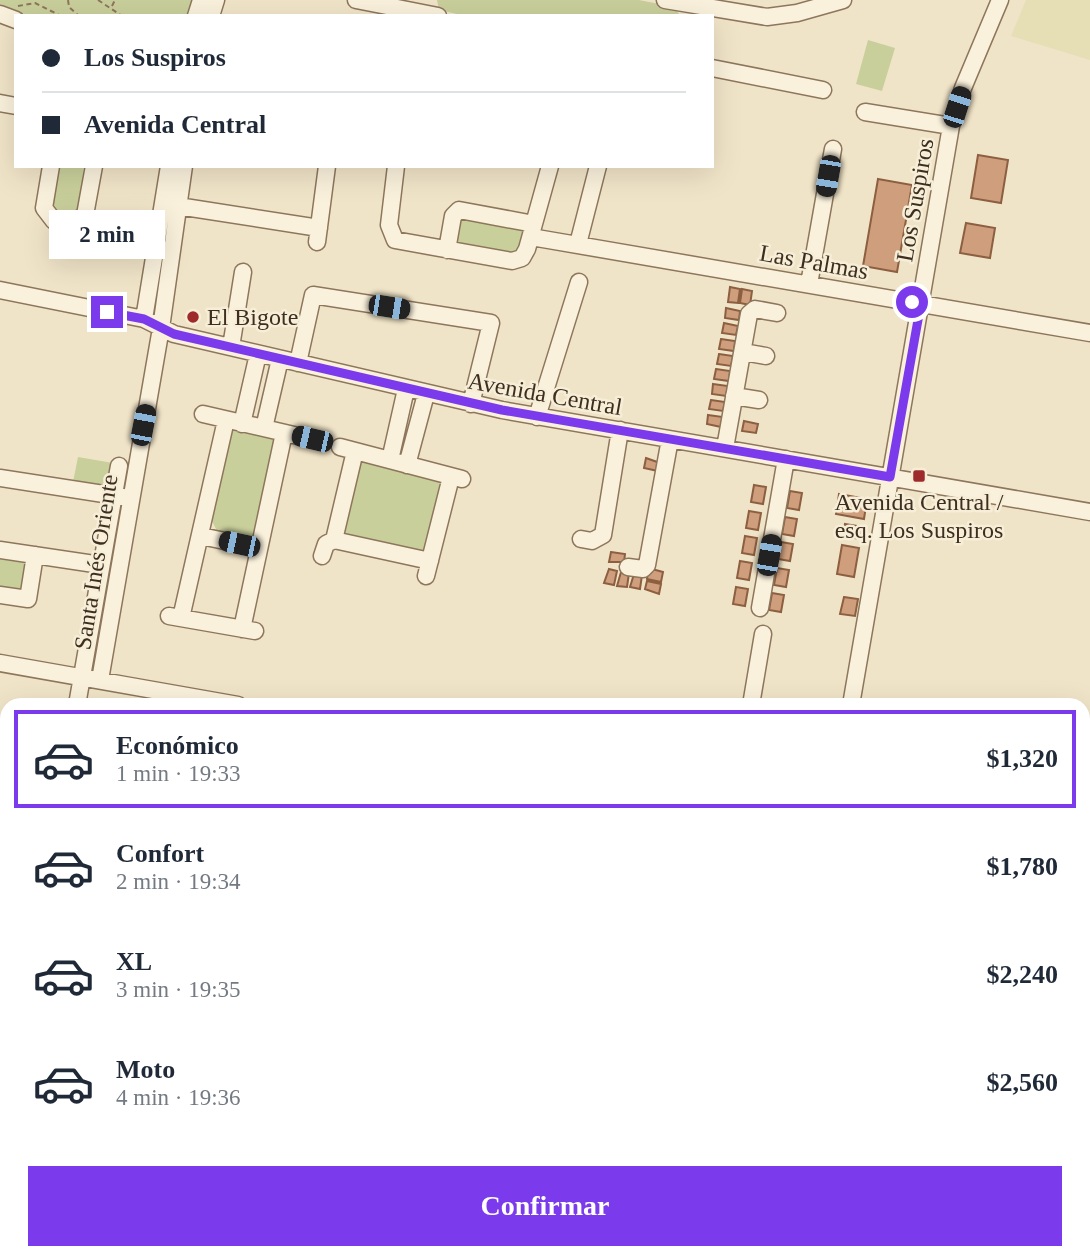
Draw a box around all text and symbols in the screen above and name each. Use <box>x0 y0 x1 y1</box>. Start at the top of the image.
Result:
text: Los Suspiros <box>84 43 226 72</box>
car <box>941 84 974 130</box>
text: Avenida Central <box>84 110 266 139</box>
street label: Los Suspiros <box>891 136 939 264</box>
car <box>815 153 842 199</box>
callout: 2 min <box>49 210 165 260</box>
text: 2 min <box>79 222 135 247</box>
street label: Las Palmas <box>758 240 870 284</box>
route start <box>896 286 928 318</box>
car <box>367 293 412 321</box>
route end <box>91 296 123 328</box>
place label: El Bigote <box>207 304 298 330</box>
marker: El Bigote <box>185 309 201 325</box>
street label: Avenida Central <box>466 368 624 420</box>
car <box>129 402 158 448</box>
car <box>290 424 335 454</box>
marker: Avenida Central / esq. Los Suspiros <box>911 468 927 484</box>
street label: Santa Inés Oriente <box>69 472 123 652</box>
place label: Avenida Central / esq. Los Suspiros <box>835 489 1004 543</box>
car <box>217 529 262 559</box>
car <box>756 532 783 578</box>
icon: car <box>32 728 95 791</box>
text: Económico <box>116 731 239 760</box>
text: $1,320 <box>987 744 1058 773</box>
text: 1 min · 19:33 <box>116 761 241 786</box>
icon: car <box>32 836 95 899</box>
text: Confort <box>116 839 204 868</box>
text: $1,780 <box>987 852 1058 881</box>
text: 2 min · 19:34 <box>116 869 241 894</box>
icon: car <box>32 944 95 1007</box>
text: XL <box>116 947 152 976</box>
text: $2,240 <box>987 960 1058 989</box>
text: 3 min · 19:35 <box>116 977 241 1002</box>
icon: car <box>32 1052 95 1115</box>
text: Moto <box>116 1055 175 1084</box>
text: $2,560 <box>987 1068 1058 1097</box>
text: 4 min · 19:36 <box>116 1085 241 1110</box>
button: Confirmar <box>28 1166 1062 1246</box>

